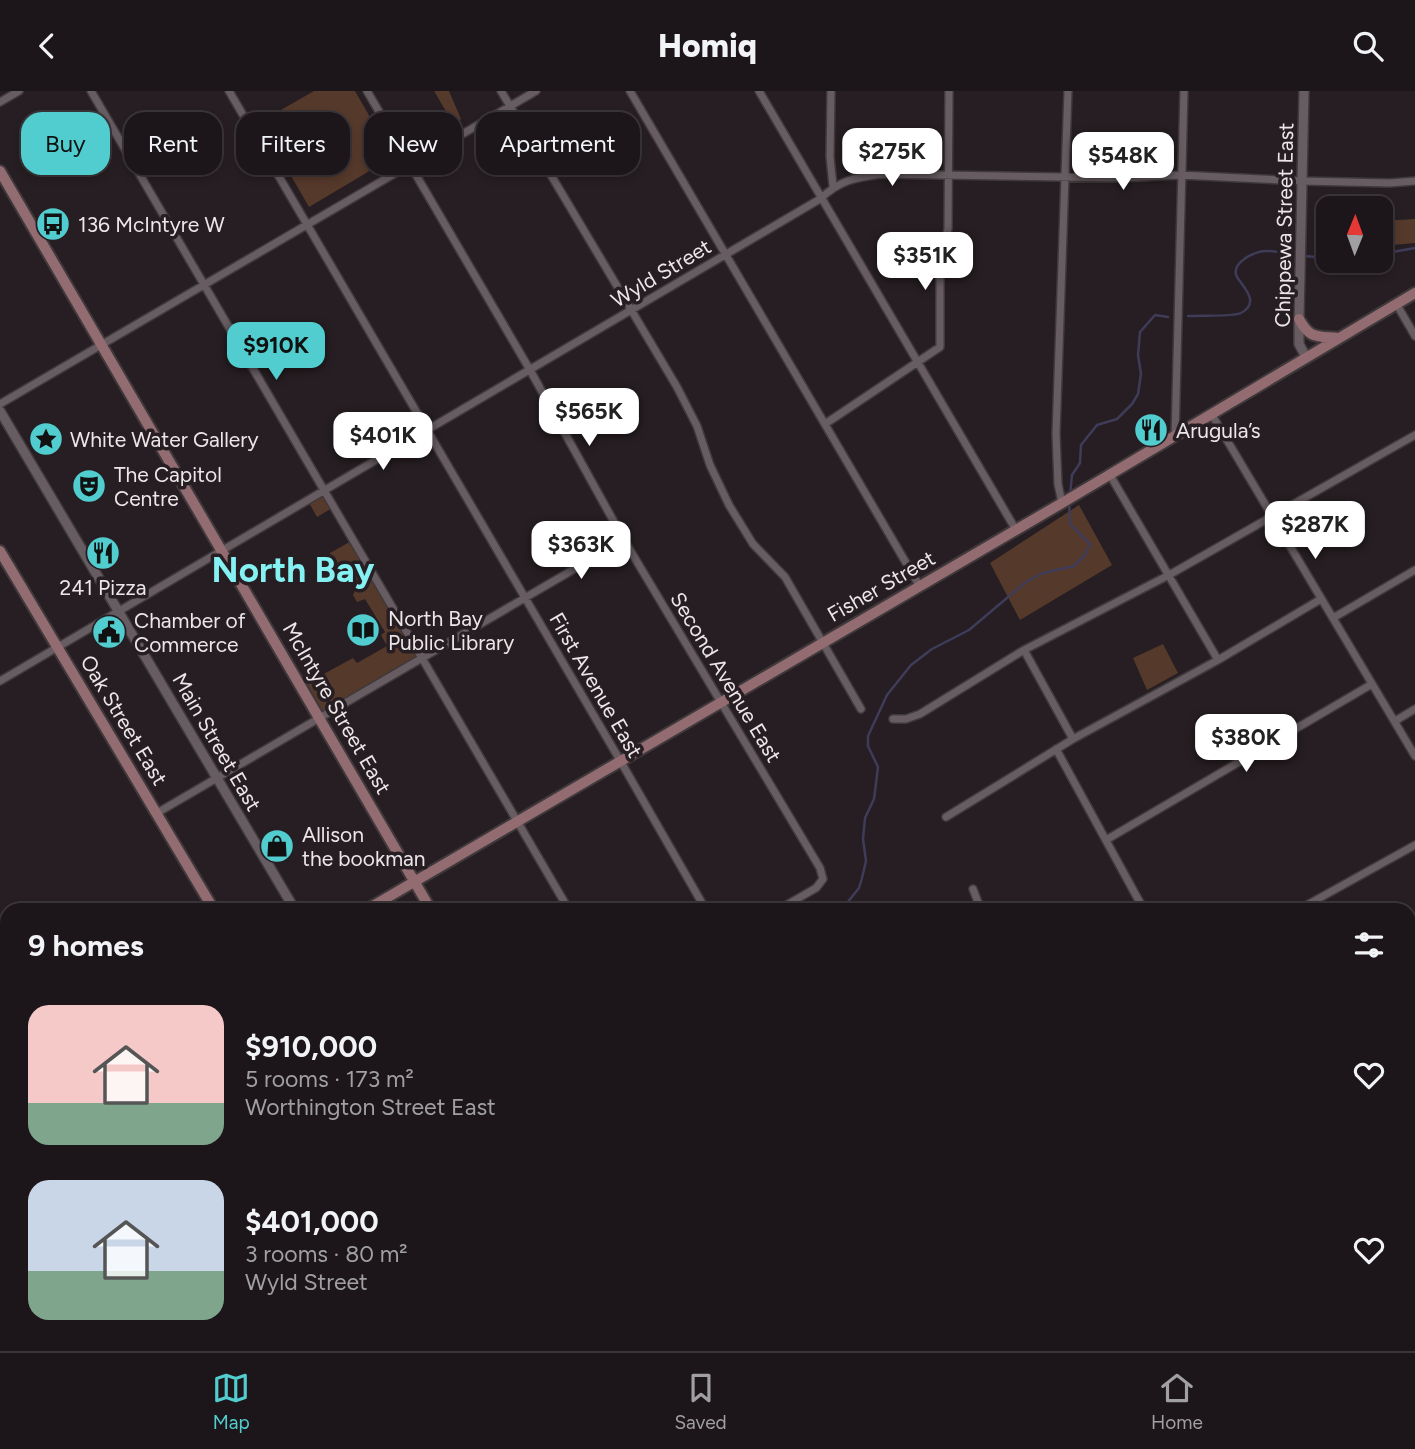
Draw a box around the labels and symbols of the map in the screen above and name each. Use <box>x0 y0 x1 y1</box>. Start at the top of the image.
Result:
street label: Chippewa Street East <box>1270 122 1298 328</box>
pin: $275K <box>843 129 941 188</box>
pin: $548K <box>1074 133 1172 192</box>
north arrow <box>1316 196 1393 273</box>
bus stop icon: 136 McIntyre W <box>34 205 72 243</box>
place label: 136 McIntyre W <box>78 212 225 237</box>
street label: Wyld Street <box>607 233 716 313</box>
pin: $351K <box>876 233 974 292</box>
pin: $910K <box>227 323 325 382</box>
pin: $565K <box>540 389 638 448</box>
restaurant icon: Arugula’s <box>1132 411 1170 449</box>
pin: $401K <box>334 413 432 472</box>
place label: Arugula’s <box>1176 418 1261 443</box>
place icon: White Water Gallery <box>27 420 65 458</box>
place label: White Water Gallery <box>70 427 258 452</box>
place label: The Capitol Centre <box>114 462 222 511</box>
theatre icon: The Capitol Centre <box>70 467 108 505</box>
pin: $287K <box>1266 501 1364 561</box>
pin: $363K <box>532 521 630 581</box>
restaurant icon: 241 Pizza <box>84 534 122 572</box>
street label: Fisher Street <box>823 545 939 627</box>
district label: North Bay <box>212 549 375 591</box>
place label: 241 Pizza <box>59 575 147 600</box>
street label: Second Avenue East <box>665 587 787 767</box>
place label: North Bay Public Library <box>388 606 514 655</box>
place label: Chamber of Commerce <box>134 608 246 657</box>
street label: First Avenue East <box>544 608 648 762</box>
library icon: North Bay Public Library <box>344 611 382 649</box>
public building icon: Chamber of Commerce <box>90 613 128 651</box>
street label: McIntyre Street East <box>278 618 396 798</box>
street label: Oak Street East <box>75 650 173 790</box>
street label: Main Street East <box>167 669 267 815</box>
pin: $380K <box>1197 715 1295 774</box>
place label: Allison the bookman <box>302 822 425 871</box>
shop icon: Allison the bookman <box>258 827 296 865</box>

